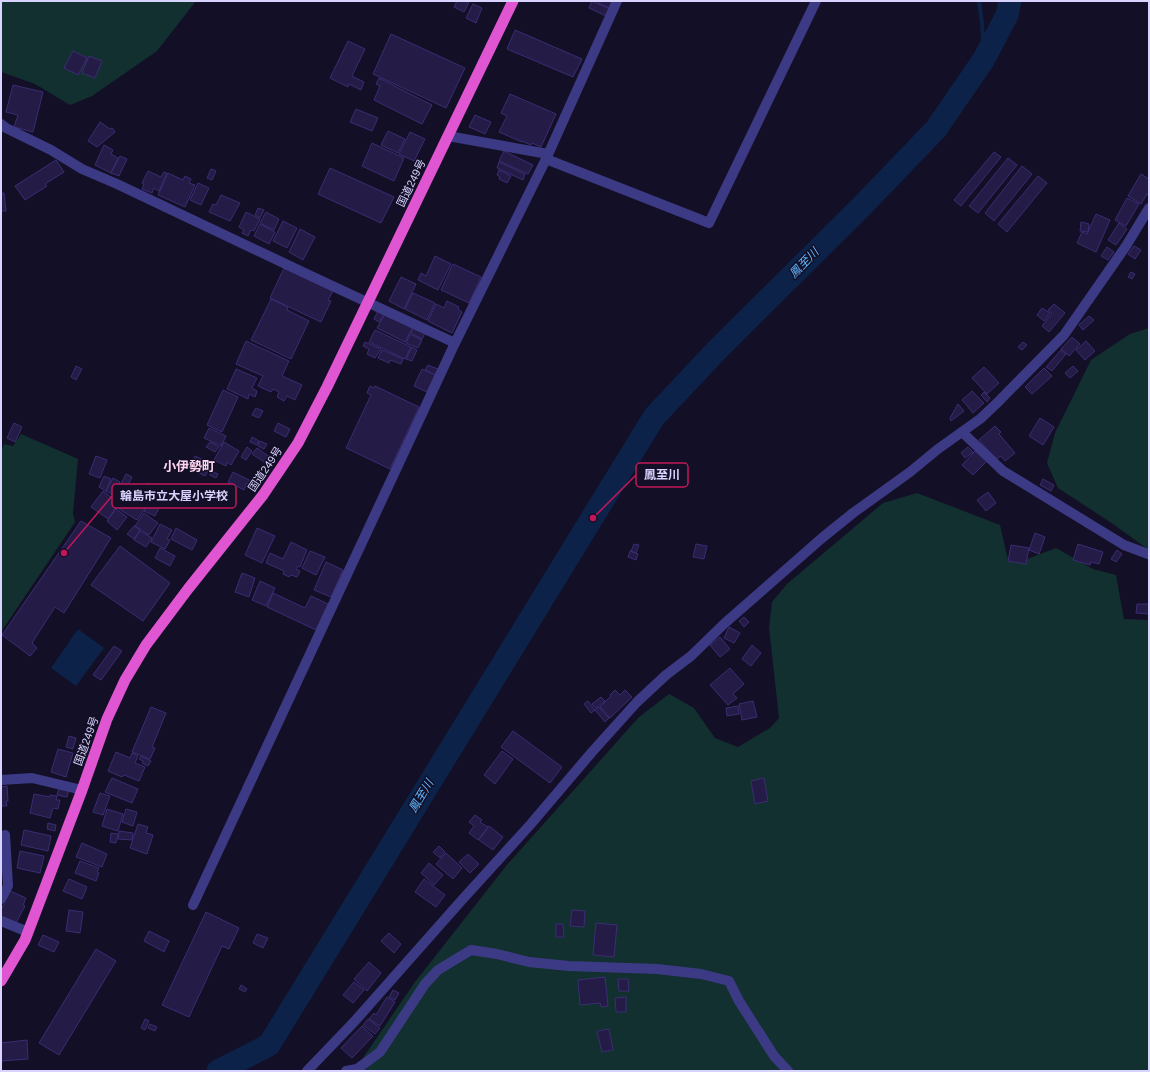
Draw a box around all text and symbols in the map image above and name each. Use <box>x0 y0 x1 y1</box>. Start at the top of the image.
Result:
street label: 国道249号 <box>394 157 428 209</box>
water label: 鳳至川 <box>786 244 823 281</box>
street label: 国道249号 <box>246 444 284 494</box>
district label: 小伊勢町 <box>163 459 215 474</box>
callout: 鳳至川 <box>636 463 688 487</box>
text: 鳳至川 <box>644 468 680 482</box>
callout: 輪島市立大屋小学校 <box>112 484 236 508</box>
text: 輪島市立大屋小学校 <box>120 489 228 503</box>
street label: 国道249号 <box>72 715 100 767</box>
water label: 鳳至川 <box>406 775 437 815</box>

